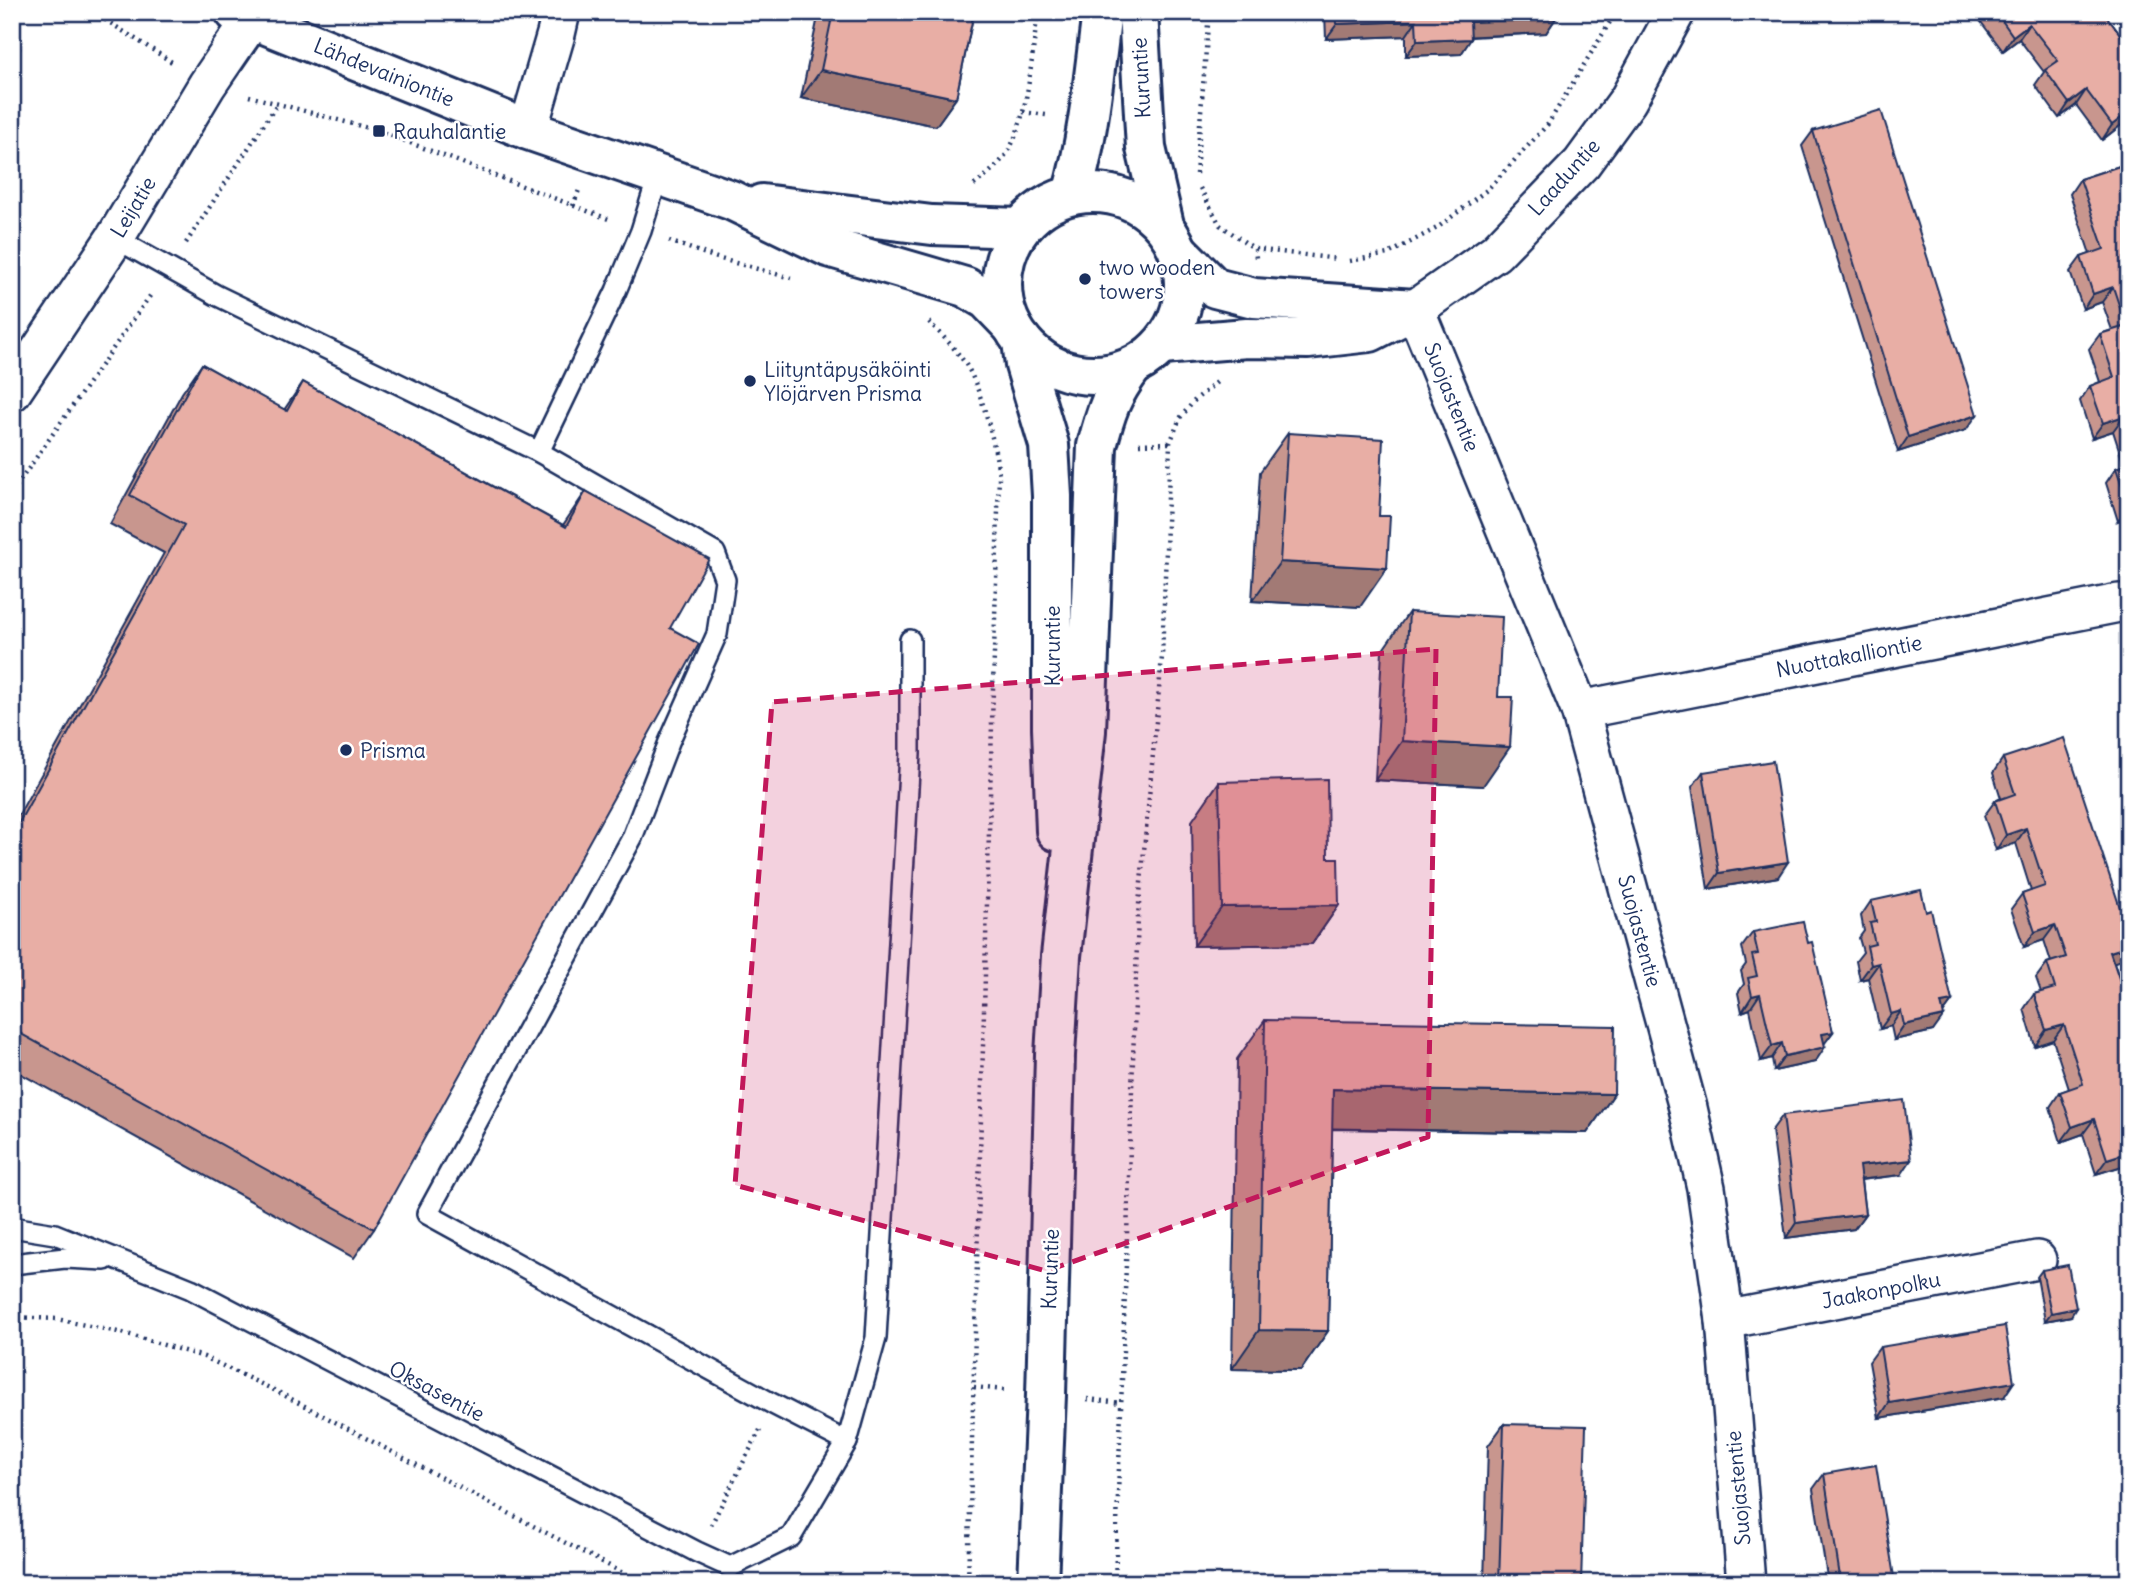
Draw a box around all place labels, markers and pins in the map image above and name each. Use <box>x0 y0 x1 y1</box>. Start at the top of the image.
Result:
place label: Rauhalantie <box>393 118 506 145</box>
marker: Rauhalantie <box>371 123 387 139</box>
place label: two wooden towers <box>1099 254 1215 305</box>
marker: two wooden towers <box>1077 271 1093 287</box>
place label: Liityntäpysäköinti Ylöjärven Prisma <box>764 356 931 407</box>
marker: Liityntäpysäköinti Ylöjärven Prisma <box>742 373 758 389</box>
place label: Prisma <box>360 737 426 764</box>
marker: Prisma <box>338 742 354 758</box>

